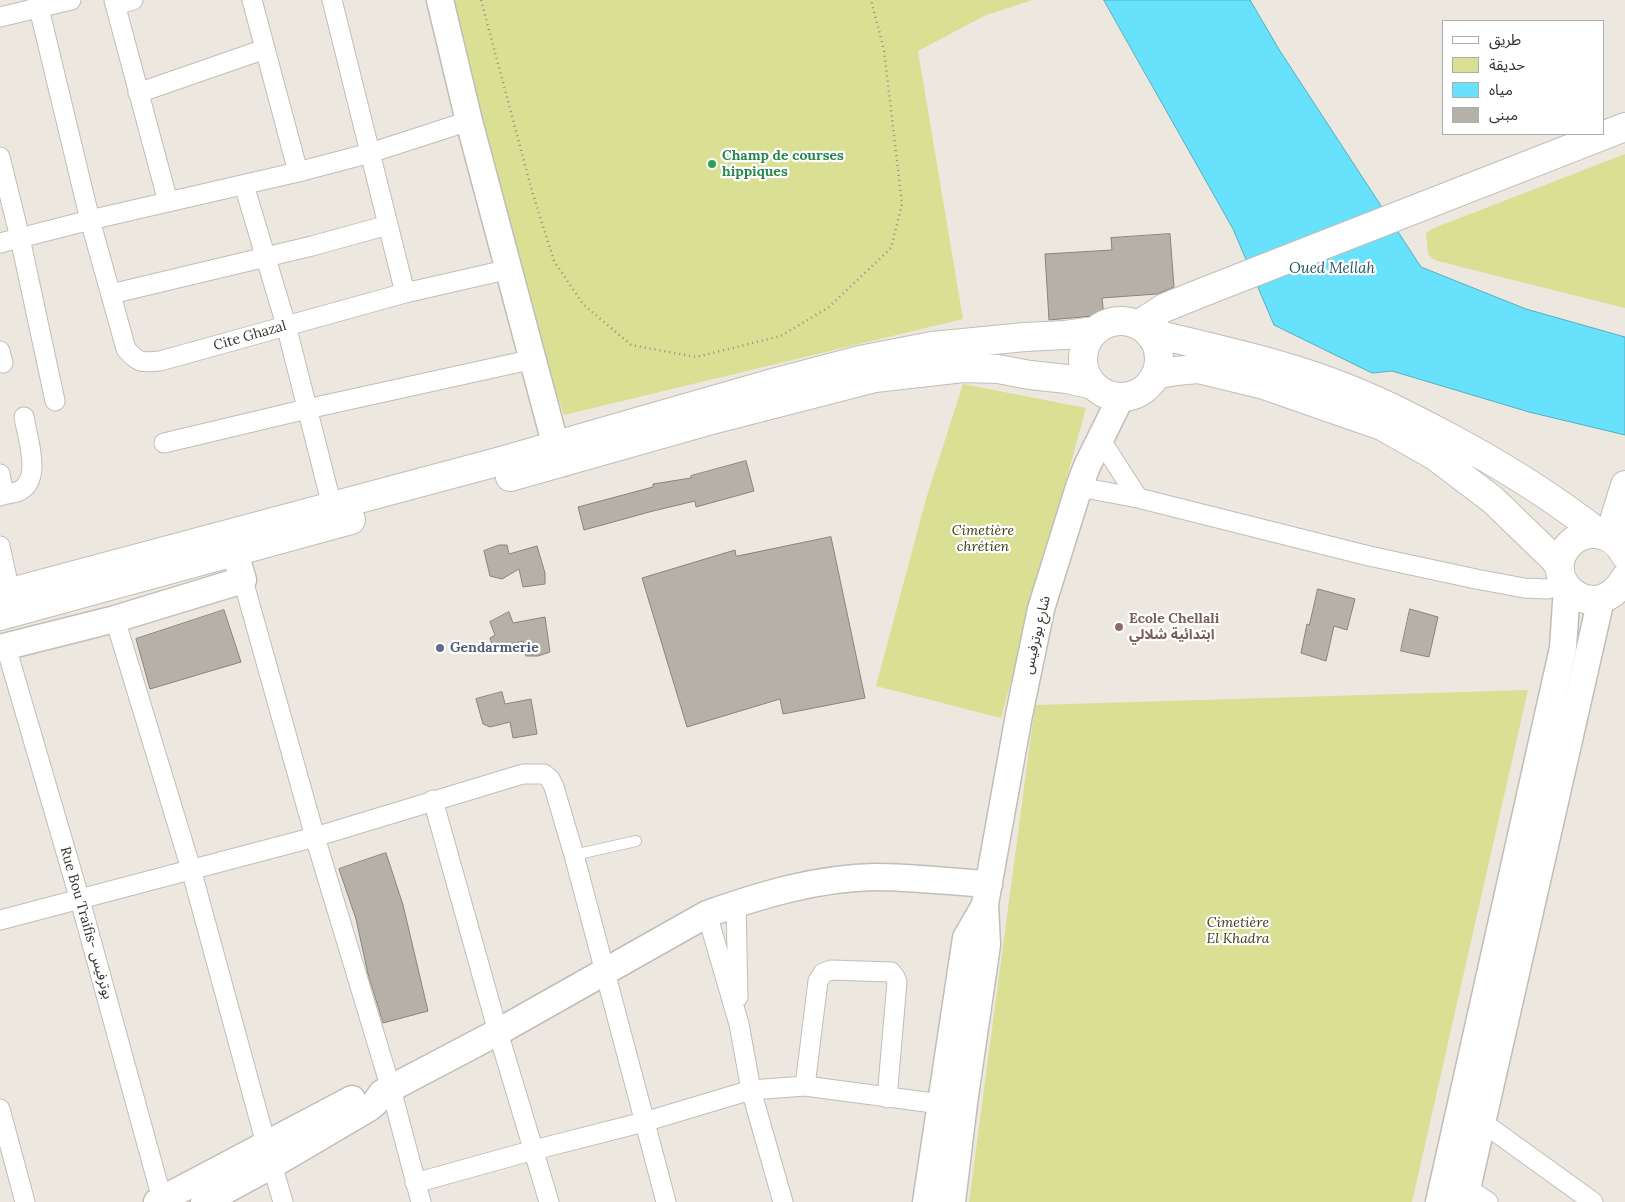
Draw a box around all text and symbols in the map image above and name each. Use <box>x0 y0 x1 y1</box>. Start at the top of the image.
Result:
legend <box>1442 20 1605 135</box>
text: طريق <box>1489 30 1521 49</box>
text: حديقة <box>1489 55 1525 74</box>
text: مياه <box>1489 80 1513 99</box>
text: مبنى <box>1489 105 1518 124</box>
place label: Champ de courses hippiques <box>722 148 844 180</box>
marker: Champ de courses hippiques <box>706 158 718 170</box>
water label: Oued Mellah <box>1289 260 1375 278</box>
street label: Cite Ghazal <box>212 318 288 354</box>
park label: Cimetière chrétien <box>952 523 1014 556</box>
street label: شارع بوترفيس <box>1020 594 1054 676</box>
place label: Ecole Chellali ابتدائية شلالي <box>1129 611 1219 644</box>
marker: Ecole Chellali ابتدائية شلالي <box>1113 621 1125 633</box>
place label: Gendarmerie <box>450 640 539 656</box>
marker: Gendarmerie <box>434 642 446 654</box>
street label: Rue Bou Traifis- بوترفيس <box>56 845 116 1001</box>
park label: Cimetière El Khadra <box>1207 915 1269 948</box>

